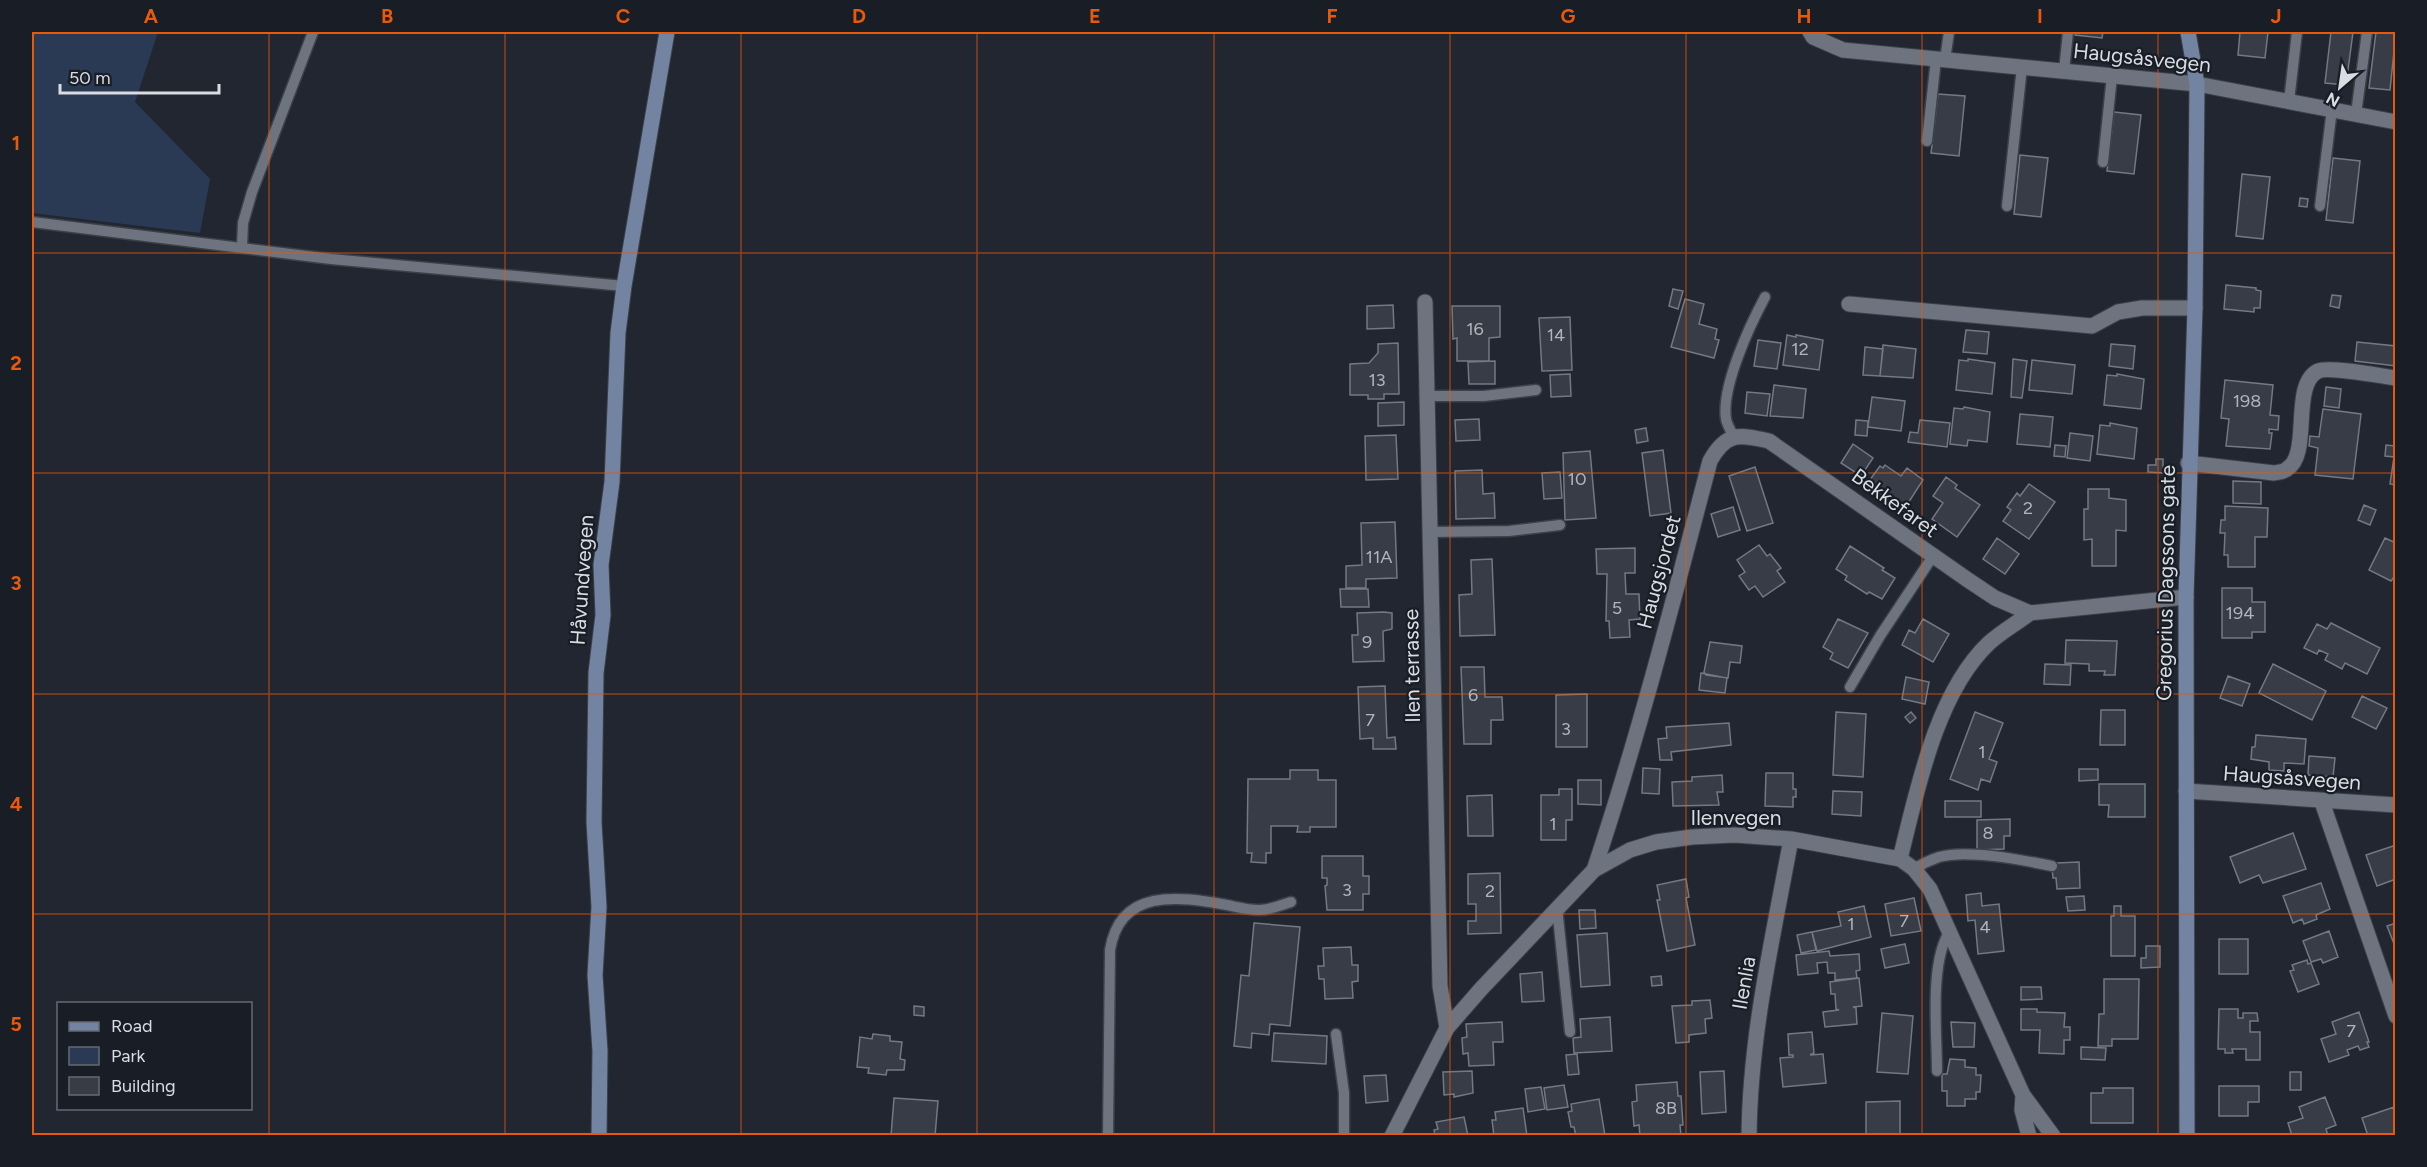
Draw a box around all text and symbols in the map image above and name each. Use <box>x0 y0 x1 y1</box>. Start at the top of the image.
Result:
text: A <box>144 4 159 28</box>
text: B <box>381 4 393 28</box>
text: C <box>616 4 630 28</box>
text: D <box>852 4 866 28</box>
text: E <box>1089 4 1101 28</box>
text: F <box>1326 4 1338 28</box>
text: G <box>1561 4 1576 28</box>
text: H <box>1797 4 1812 28</box>
text: I <box>2037 4 2043 28</box>
text: J <box>2270 4 2282 28</box>
street label: Haugsåsvegen <box>2072 38 2212 77</box>
scale bar <box>60 57 219 95</box>
north arrow <box>2310 57 2370 117</box>
text: 50 m <box>69 67 111 89</box>
text: N <box>2323 88 2343 111</box>
text: 1 <box>12 131 20 155</box>
house number: 16 <box>1466 318 1484 340</box>
house number: 14 <box>1547 324 1565 346</box>
house number: 12 <box>1791 338 1809 360</box>
text: 2 <box>10 351 22 375</box>
house number: 13 <box>1368 369 1386 391</box>
house number: 198 <box>2233 390 2261 412</box>
street label: Bekkefaret <box>1847 463 1943 542</box>
street label: Gregorius Dagssons gate <box>2151 465 2180 701</box>
house number: 10 <box>1568 468 1586 490</box>
house number: 2 <box>2023 497 2033 519</box>
street label: Haugsjordet <box>1631 512 1686 632</box>
street label: Håvundvegen <box>564 514 599 646</box>
house number: 11A <box>1365 546 1393 568</box>
text: 3 <box>10 571 22 595</box>
house number: 5 <box>1612 597 1622 619</box>
house number: 194 <box>2226 602 2254 624</box>
street label: Ilen terrasse <box>1398 609 1425 723</box>
house number: 9 <box>1362 631 1372 653</box>
house number: 6 <box>1468 684 1478 706</box>
house number: 7 <box>1365 709 1375 731</box>
house number: 3 <box>1561 718 1571 740</box>
house number: 1 <box>1978 741 1986 763</box>
street label: Haugsåsvegen <box>2222 760 2362 795</box>
text: 4 <box>10 792 23 816</box>
street label: Ilenvegen <box>1691 805 1782 830</box>
house number: 1 <box>1549 813 1557 835</box>
house number: 8 <box>1982 822 1994 844</box>
house number: 3 <box>1342 879 1352 901</box>
house number: 2 <box>1485 880 1495 902</box>
house number: 7 <box>1899 910 1909 932</box>
house number: 1 <box>1847 913 1855 935</box>
house number: 4 <box>1979 916 1991 938</box>
street label: Ilenlia <box>1727 954 1760 1012</box>
legend <box>57 1002 252 1110</box>
text: 5 <box>10 1012 22 1036</box>
text: Road <box>111 1015 152 1037</box>
house number: 7 <box>2346 1020 2356 1042</box>
text: Park <box>111 1045 146 1067</box>
text: Building <box>111 1075 176 1097</box>
house number: 8B <box>1655 1097 1677 1119</box>

